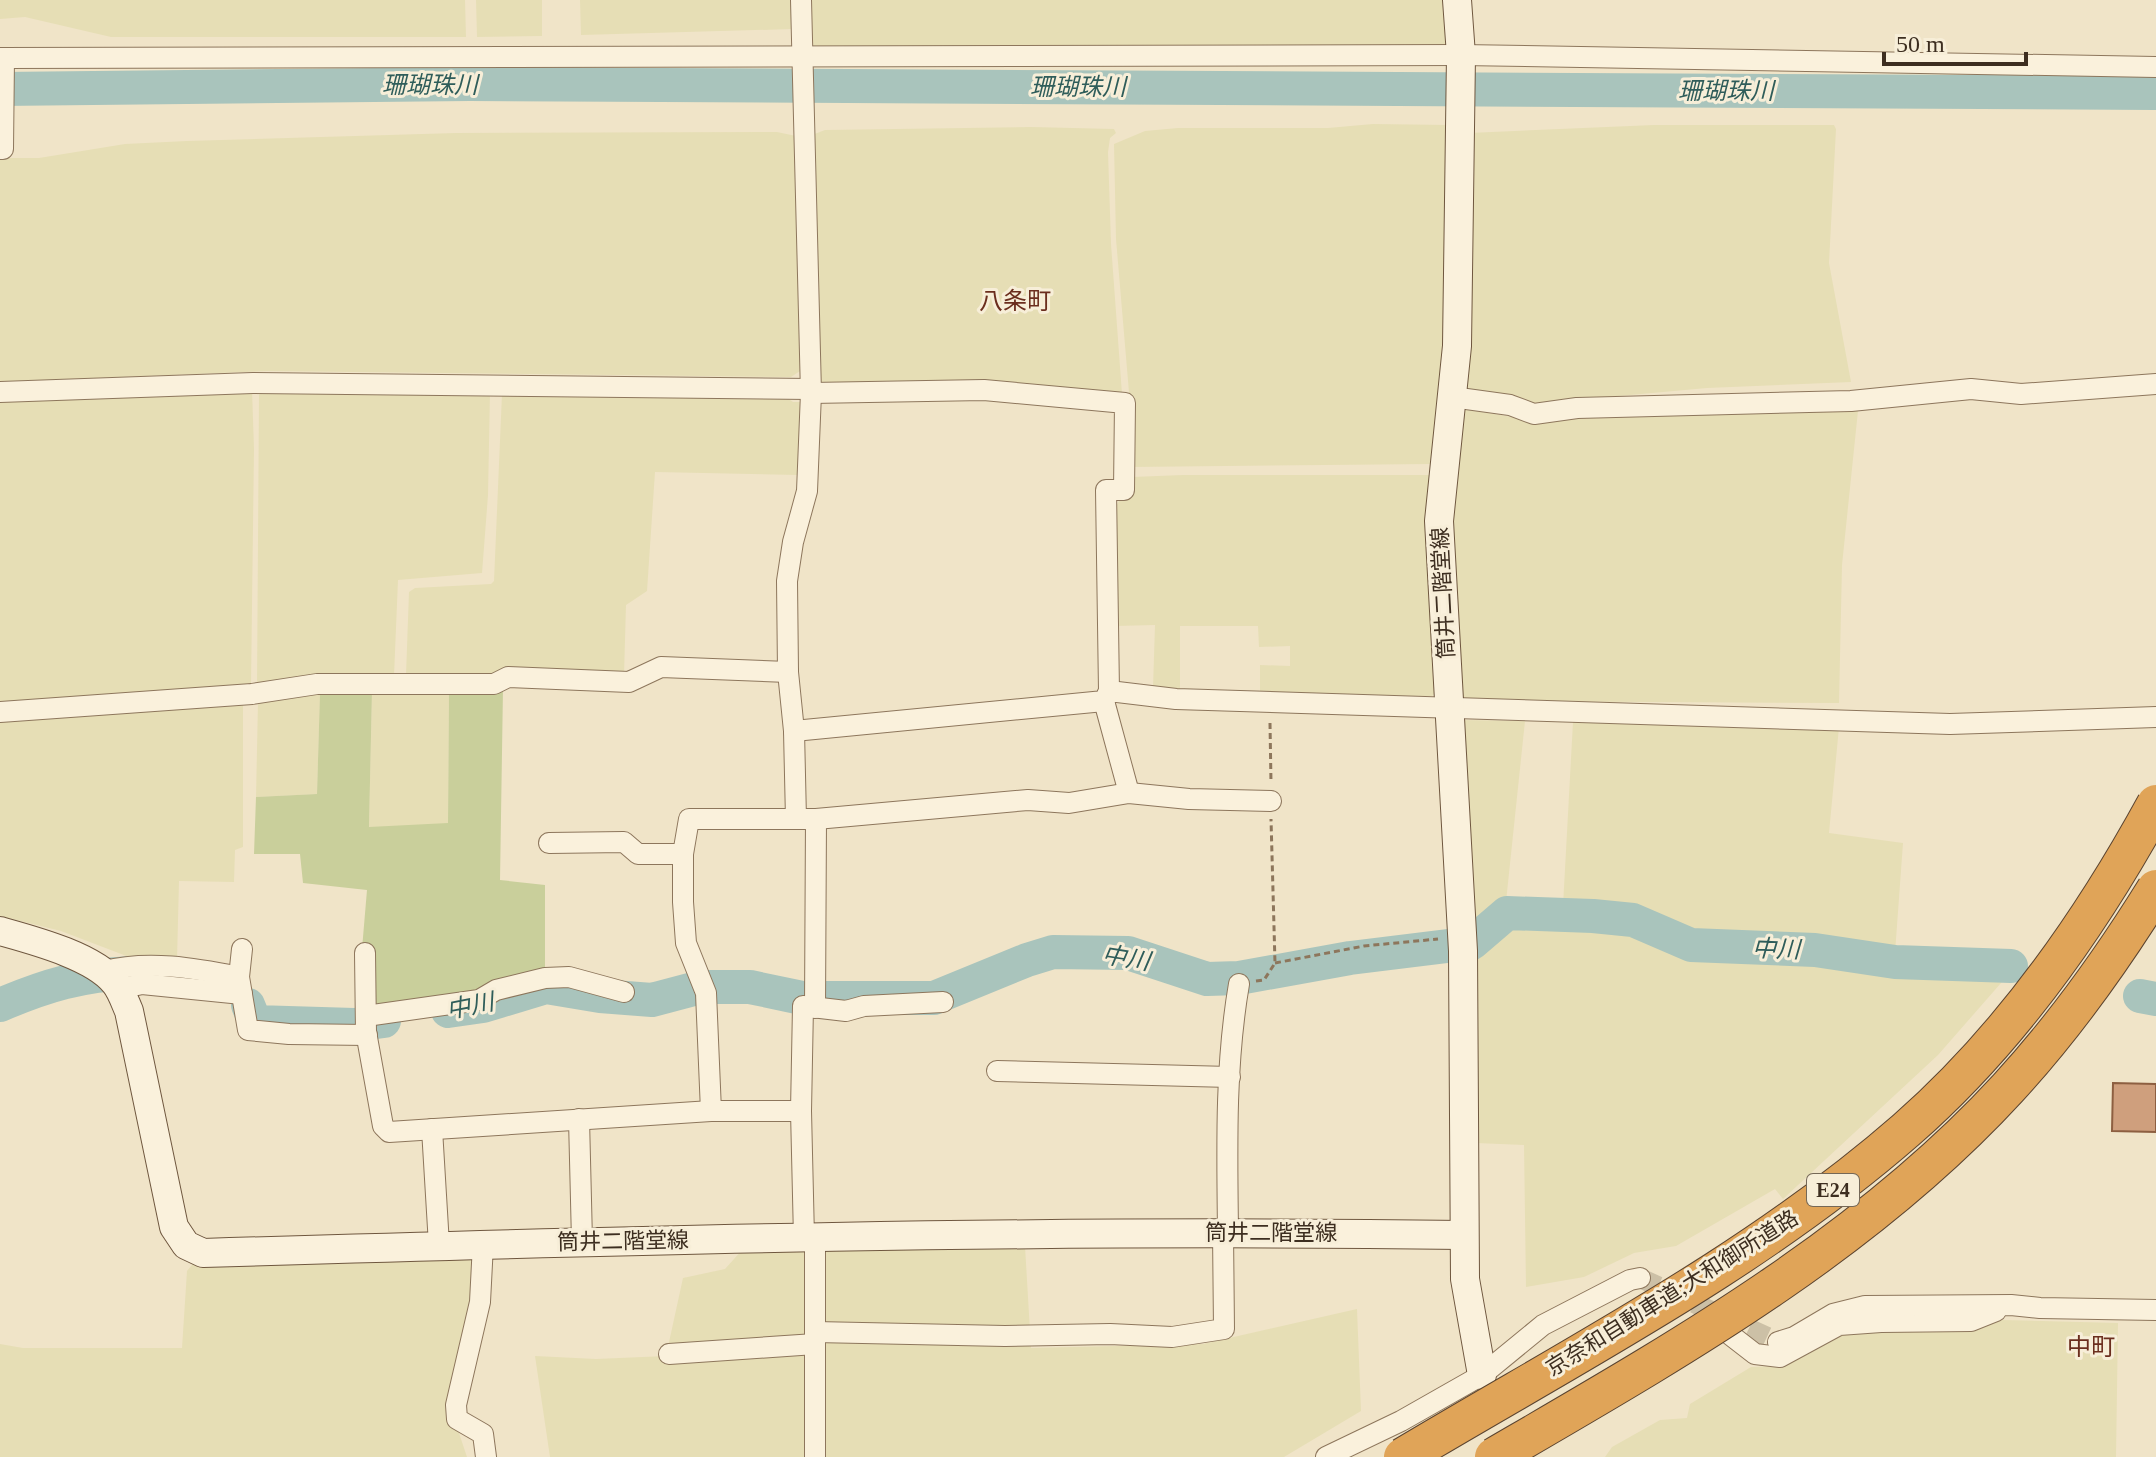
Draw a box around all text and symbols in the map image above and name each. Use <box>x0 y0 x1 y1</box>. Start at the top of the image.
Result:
scale bar <box>1884 16 2026 66</box>
text: 50 m <box>1896 31 1945 57</box>
water label: 珊瑚珠川 <box>382 72 481 98</box>
water label: 珊瑚珠川 <box>1030 74 1129 100</box>
water label: 珊瑚珠川 <box>1678 78 1777 104</box>
district label: 八条町 <box>979 288 1051 314</box>
street label: 筒井二階堂線 <box>1427 526 1459 660</box>
water label: 中川 <box>1752 935 1803 963</box>
water label: 中川 <box>1100 941 1155 975</box>
water label: 中川 <box>444 988 499 1023</box>
road number: E24 <box>1807 1174 1859 1206</box>
street label: 京奈和自動車道;大和御所道路 <box>1542 1205 1802 1381</box>
street label: 筒井二階堂線 <box>1205 1220 1337 1245</box>
street label: 筒井二階堂線 <box>557 1227 689 1255</box>
district label: 中町 <box>2067 1334 2115 1360</box>

